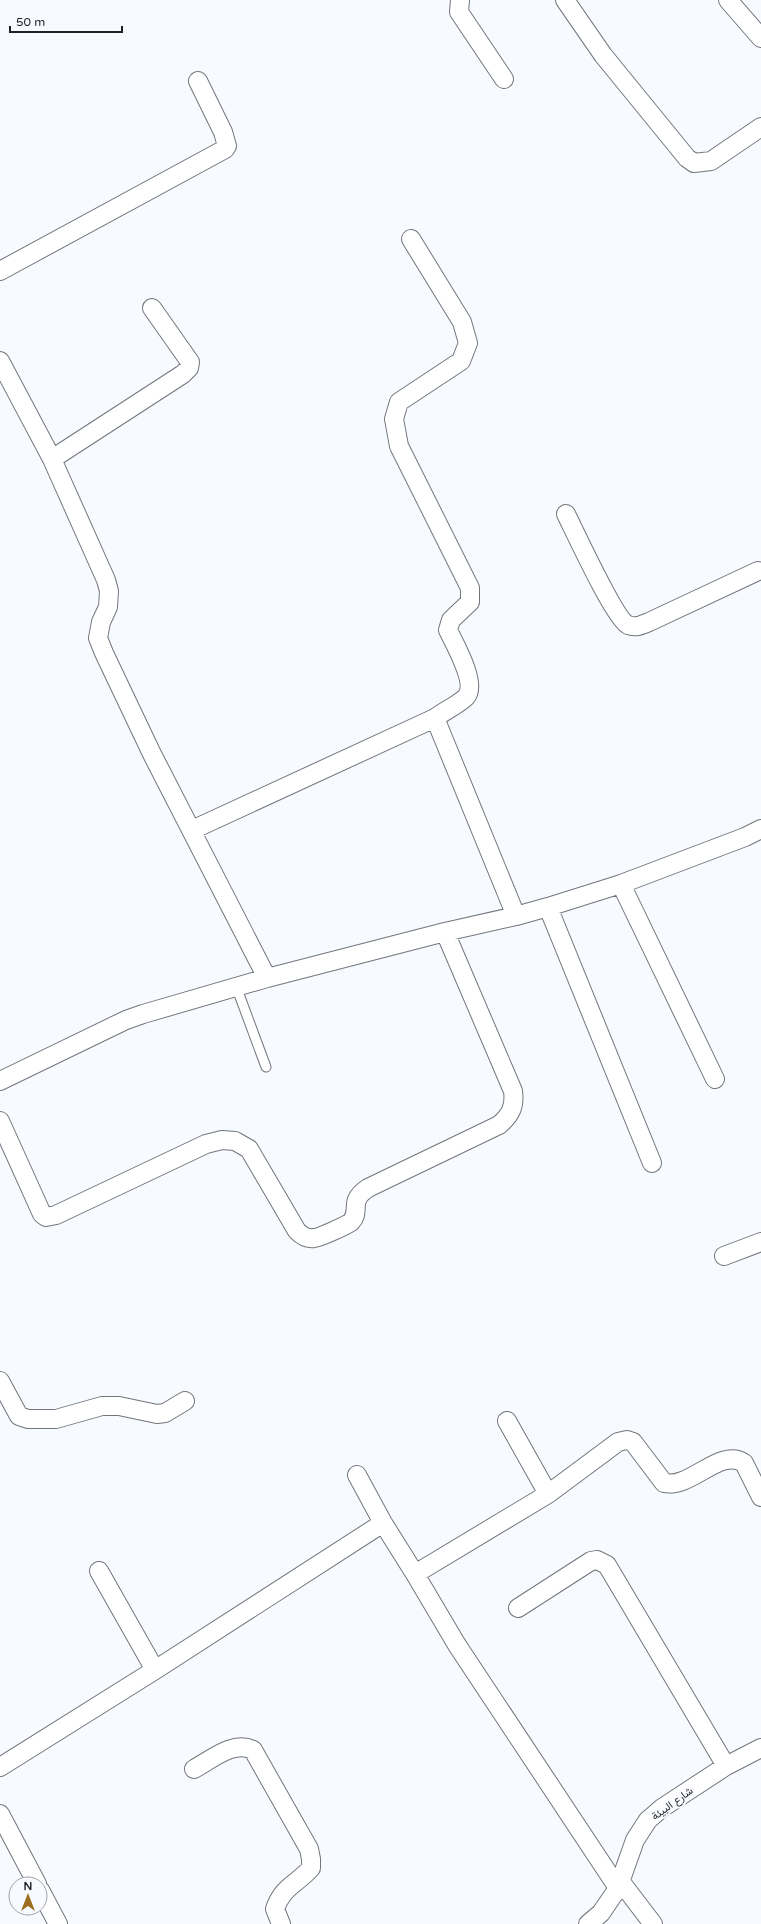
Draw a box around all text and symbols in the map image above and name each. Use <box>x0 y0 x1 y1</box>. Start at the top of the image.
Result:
scale bar <box>10 8 122 34</box>
text: 50 m <box>16 15 45 29</box>
street label: شارع البيئة <box>649 1784 696 1824</box>
north arrow <box>8 1876 48 1916</box>
text: N <box>24 1880 32 1893</box>

